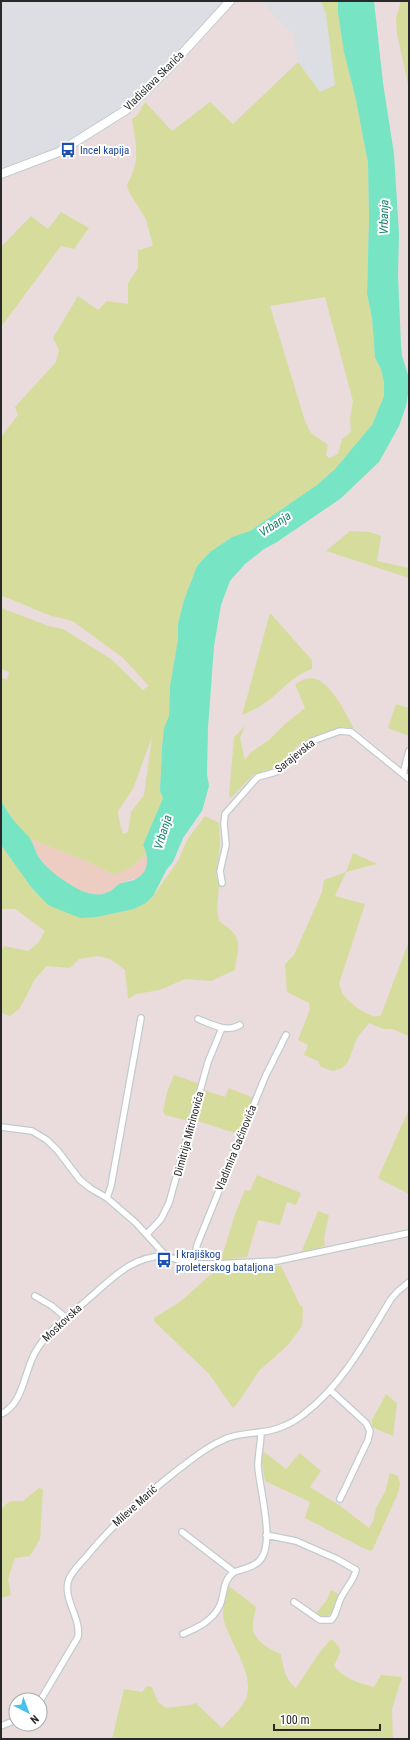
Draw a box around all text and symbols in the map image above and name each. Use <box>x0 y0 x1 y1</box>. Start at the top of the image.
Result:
street label: Vladislava Skarića <box>121 48 187 114</box>
bus stop icon: Incel kapija <box>59 141 77 159</box>
place label: Incel kapija <box>80 144 129 157</box>
water label: Vrbanja <box>377 199 391 235</box>
water label: Vrbanja <box>256 509 294 539</box>
street label: Sarajevska <box>273 736 317 776</box>
water label: Vrbanja <box>151 813 175 851</box>
street label: Dimitrija Mitrinovića <box>171 1090 207 1178</box>
street label: Vladimira Gaćinovića <box>213 1103 259 1193</box>
place label: I krajiškog proleterskog bataljona <box>176 1248 273 1274</box>
bus stop icon: I krajiškog proleterskog bataljona <box>155 1251 173 1269</box>
street label: Moskovska <box>40 1301 84 1345</box>
street label: Mileve Marić <box>110 1483 160 1529</box>
north arrow <box>8 1692 48 1732</box>
scale bar <box>274 1706 380 1732</box>
text: N <box>27 1712 41 1726</box>
text: 100 m <box>280 1713 310 1727</box>

